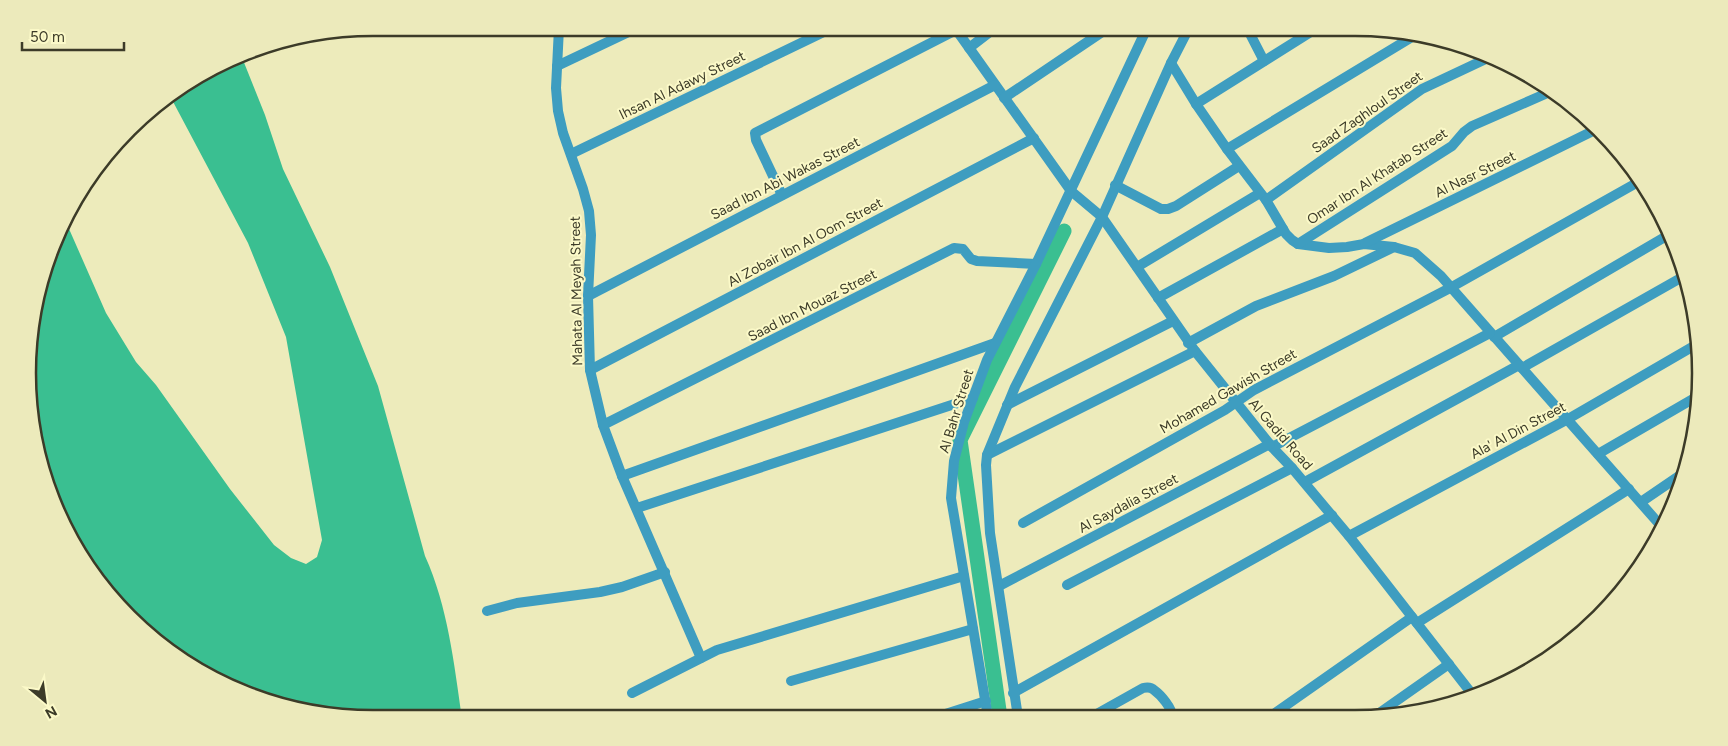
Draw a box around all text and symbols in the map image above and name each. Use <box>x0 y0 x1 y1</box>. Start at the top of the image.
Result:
scale bar <box>22 20 125 52</box>
text: 50 m <box>30 28 65 46</box>
street label: Ihsan Al Adawy Street <box>616 48 748 123</box>
street label: Saad Zaghloul Street <box>1309 68 1426 157</box>
street label: Omar Ibn Al Khatab Street <box>1304 125 1451 228</box>
street label: Saad Ibn Abi Wakas Street <box>708 133 863 224</box>
street label: Al Nasr Street <box>1432 148 1518 201</box>
street label: Al Zobair Ibn Al Oom Street <box>725 194 885 290</box>
street label: Mahata Al Meyah Street <box>567 216 586 366</box>
street label: Saad Ibn Mouaz Street <box>745 266 879 345</box>
street label: Mohamed Gawish Street <box>1157 345 1300 438</box>
street label: Al Bahr Street <box>936 367 977 455</box>
street label: Al Gadid Road <box>1245 395 1316 474</box>
street label: Ala' Al Din Street <box>1468 398 1569 463</box>
street label: Al Saydalia Street <box>1076 470 1181 537</box>
north arrow <box>20 676 70 726</box>
text: N <box>42 702 60 722</box>

